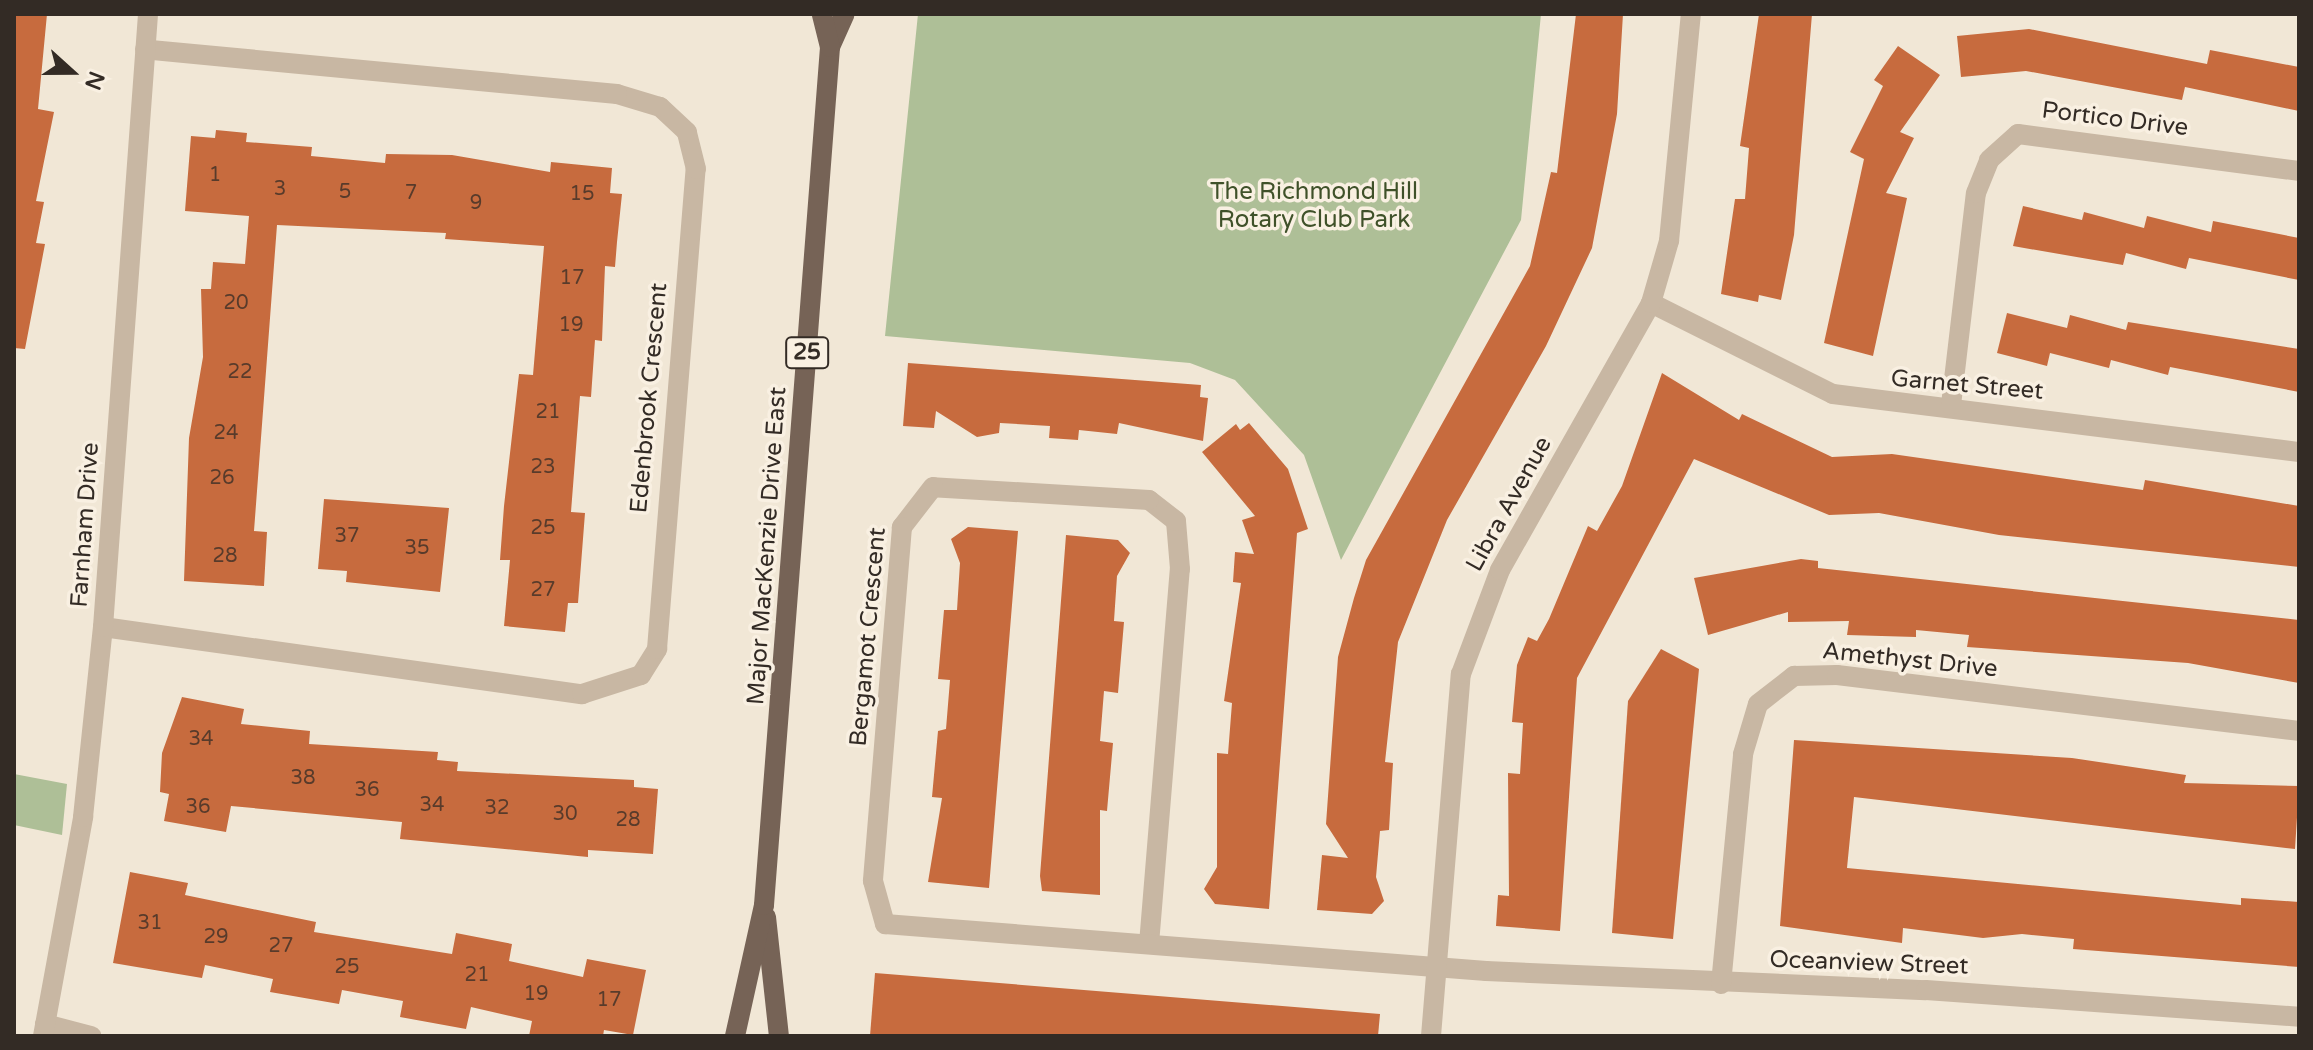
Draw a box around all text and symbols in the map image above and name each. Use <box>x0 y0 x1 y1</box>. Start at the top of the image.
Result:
north arrow <box>32 32 112 112</box>
text: N <box>79 68 110 94</box>
street label: Portico Drive <box>2040 96 2190 142</box>
house number: 1 <box>209 163 221 187</box>
house number: 3 <box>274 177 286 201</box>
park label: The Richmond Hill Rotary Club Park <box>1210 178 1418 234</box>
house number: 5 <box>339 180 351 204</box>
house number: 7 <box>405 181 417 205</box>
house number: 15 <box>569 182 595 206</box>
house number: 9 <box>470 191 482 215</box>
house number: 17 <box>559 266 585 290</box>
street label: Edenbrook Crescent <box>625 282 673 514</box>
house number: 20 <box>223 291 249 315</box>
house number: 19 <box>558 313 584 337</box>
road number: 25 <box>785 335 829 371</box>
house number: 22 <box>227 360 253 384</box>
street label: Garnet Street <box>1890 364 2044 406</box>
street label: Major MacKenzie Drive East <box>742 386 792 706</box>
house number: 21 <box>535 400 561 424</box>
house number: 24 <box>213 421 239 445</box>
street label: Libra Avenue <box>1460 432 1558 576</box>
street label: Farnham Drive <box>65 441 105 609</box>
house number: 23 <box>530 455 556 479</box>
house number: 26 <box>209 466 235 490</box>
house number: 25 <box>530 516 556 540</box>
house number: 37 <box>334 524 360 548</box>
street label: Bergamot Crescent <box>844 526 892 748</box>
house number: 35 <box>404 536 430 560</box>
house number: 28 <box>212 544 238 568</box>
house number: 27 <box>530 578 556 602</box>
street label: Amethyst Drive <box>1821 636 1999 684</box>
house number: 34 <box>188 727 214 751</box>
house number: 38 <box>290 766 316 790</box>
house number: 36 <box>354 778 380 802</box>
house number: 34 <box>419 793 445 817</box>
house number: 36 <box>185 795 211 819</box>
house number: 32 <box>484 796 510 820</box>
house number: 30 <box>552 802 578 826</box>
house number: 28 <box>615 808 641 832</box>
house number: 31 <box>137 911 163 935</box>
house number: 29 <box>203 925 229 949</box>
house number: 27 <box>268 934 294 958</box>
street label: Oceanview Street <box>1769 945 1969 981</box>
house number: 25 <box>334 955 360 979</box>
house number: 21 <box>464 963 490 987</box>
house number: 19 <box>523 982 549 1006</box>
house number: 17 <box>596 988 622 1012</box>

